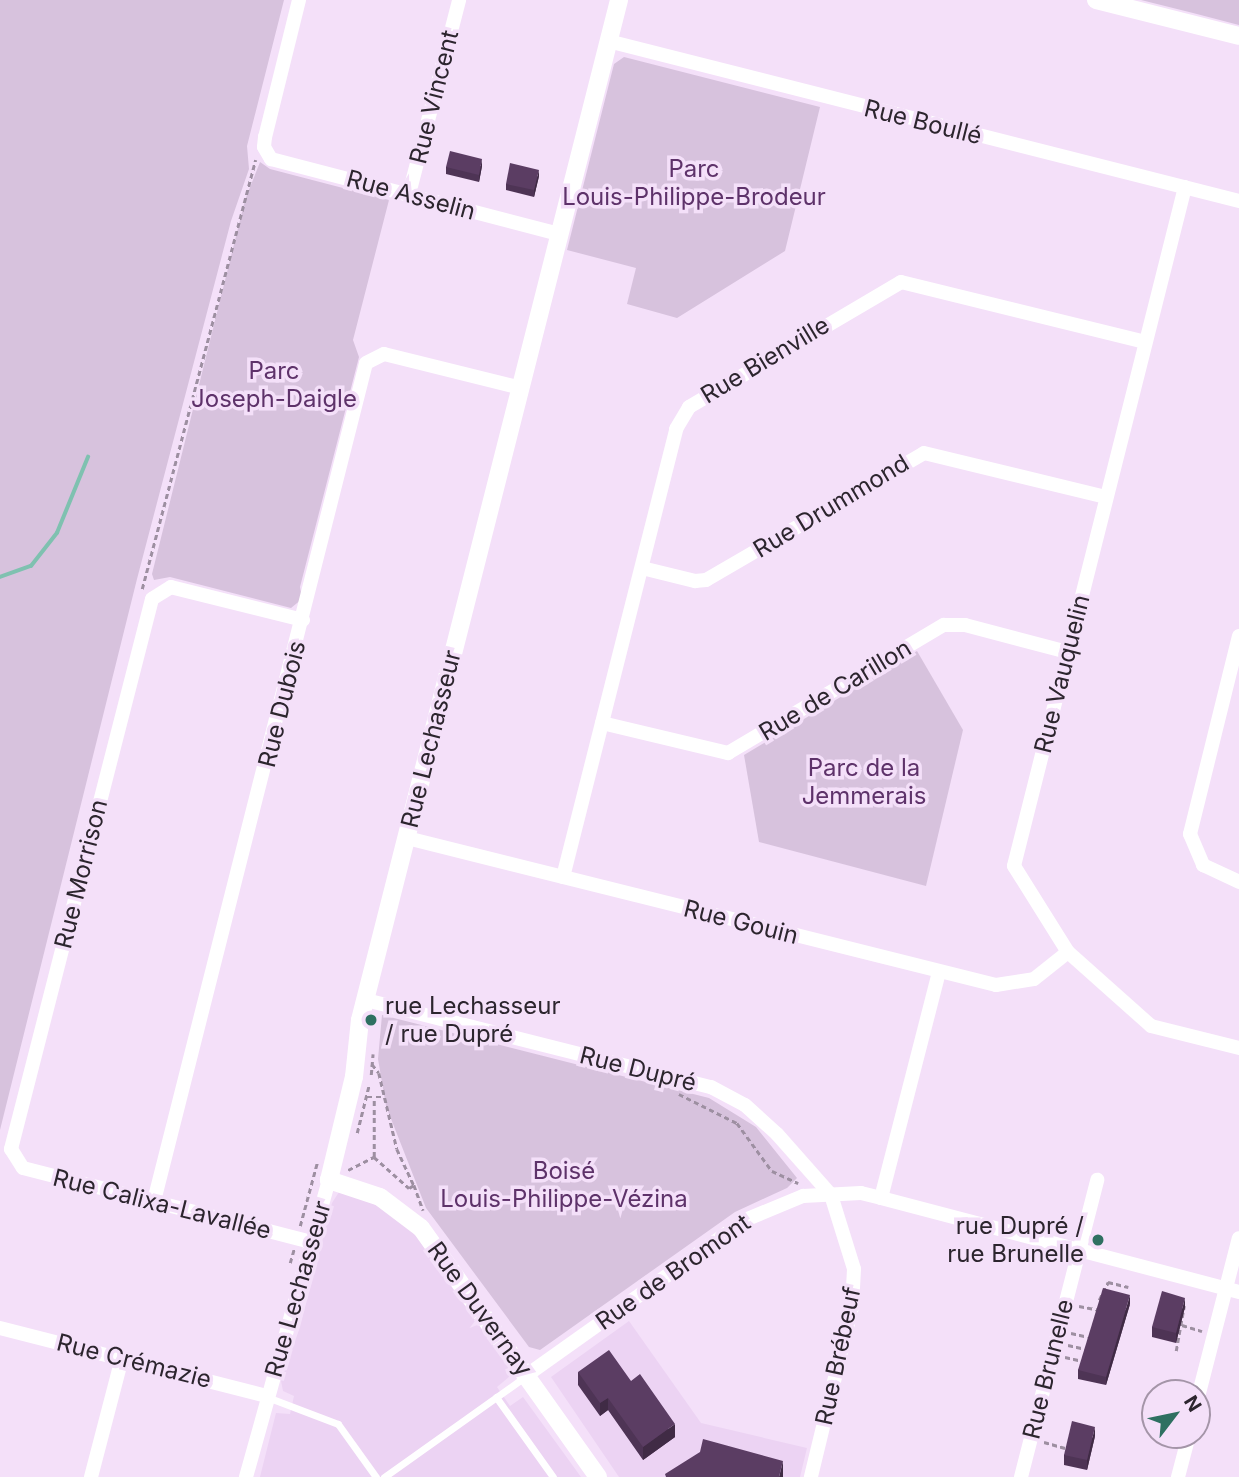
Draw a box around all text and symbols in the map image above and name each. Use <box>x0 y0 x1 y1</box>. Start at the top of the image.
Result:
street label: Rue Vincent <box>403 27 465 167</box>
street label: Rue Boullé <box>861 93 985 151</box>
park label: Parc Louis-Philippe-Brodeur <box>562 155 826 211</box>
street label: Rue Asselin <box>343 164 479 226</box>
street label: Rue Bienville <box>696 310 834 410</box>
park label: Parc Joseph-Daigle <box>191 357 357 413</box>
street label: Rue Drummond <box>748 448 914 564</box>
street label: Rue Vauquelin <box>1028 592 1096 756</box>
street label: Rue de Carillon <box>754 633 916 747</box>
street label: Rue Dubois <box>252 638 312 770</box>
street label: Rue Lechasseur <box>395 647 467 831</box>
park label: Parc de la Jemmerais <box>802 754 926 810</box>
street label: Rue Morrison <box>49 797 113 951</box>
street label: Rue Gouin <box>681 894 801 950</box>
place label: rue Lechasseur / rue Dupré <box>385 992 560 1048</box>
marker: rue Lechasseur / rue Dupré <box>363 1012 379 1028</box>
street label: Rue Dupré <box>577 1041 699 1097</box>
park label: Boisé Louis-Philippe-Vézina <box>440 1157 688 1213</box>
street label: Rue Calixa-Lavallée <box>50 1163 274 1245</box>
street label: Rue Lechasseur <box>259 1198 337 1380</box>
street label: Rue de Bromont <box>590 1208 756 1336</box>
place label: rue Dupré / rue Brunelle <box>947 1212 1084 1268</box>
marker: rue Dupré / rue Brunelle <box>1090 1232 1106 1248</box>
street label: Rue Duvernay <box>422 1236 538 1382</box>
street label: Rue Brébeuf <box>809 1284 867 1428</box>
street label: Rue Brunelle <box>1017 1296 1079 1442</box>
street label: Rue Crémazie <box>54 1328 214 1394</box>
north arrow <box>1141 1379 1211 1449</box>
text: N <box>1179 1391 1206 1416</box>

